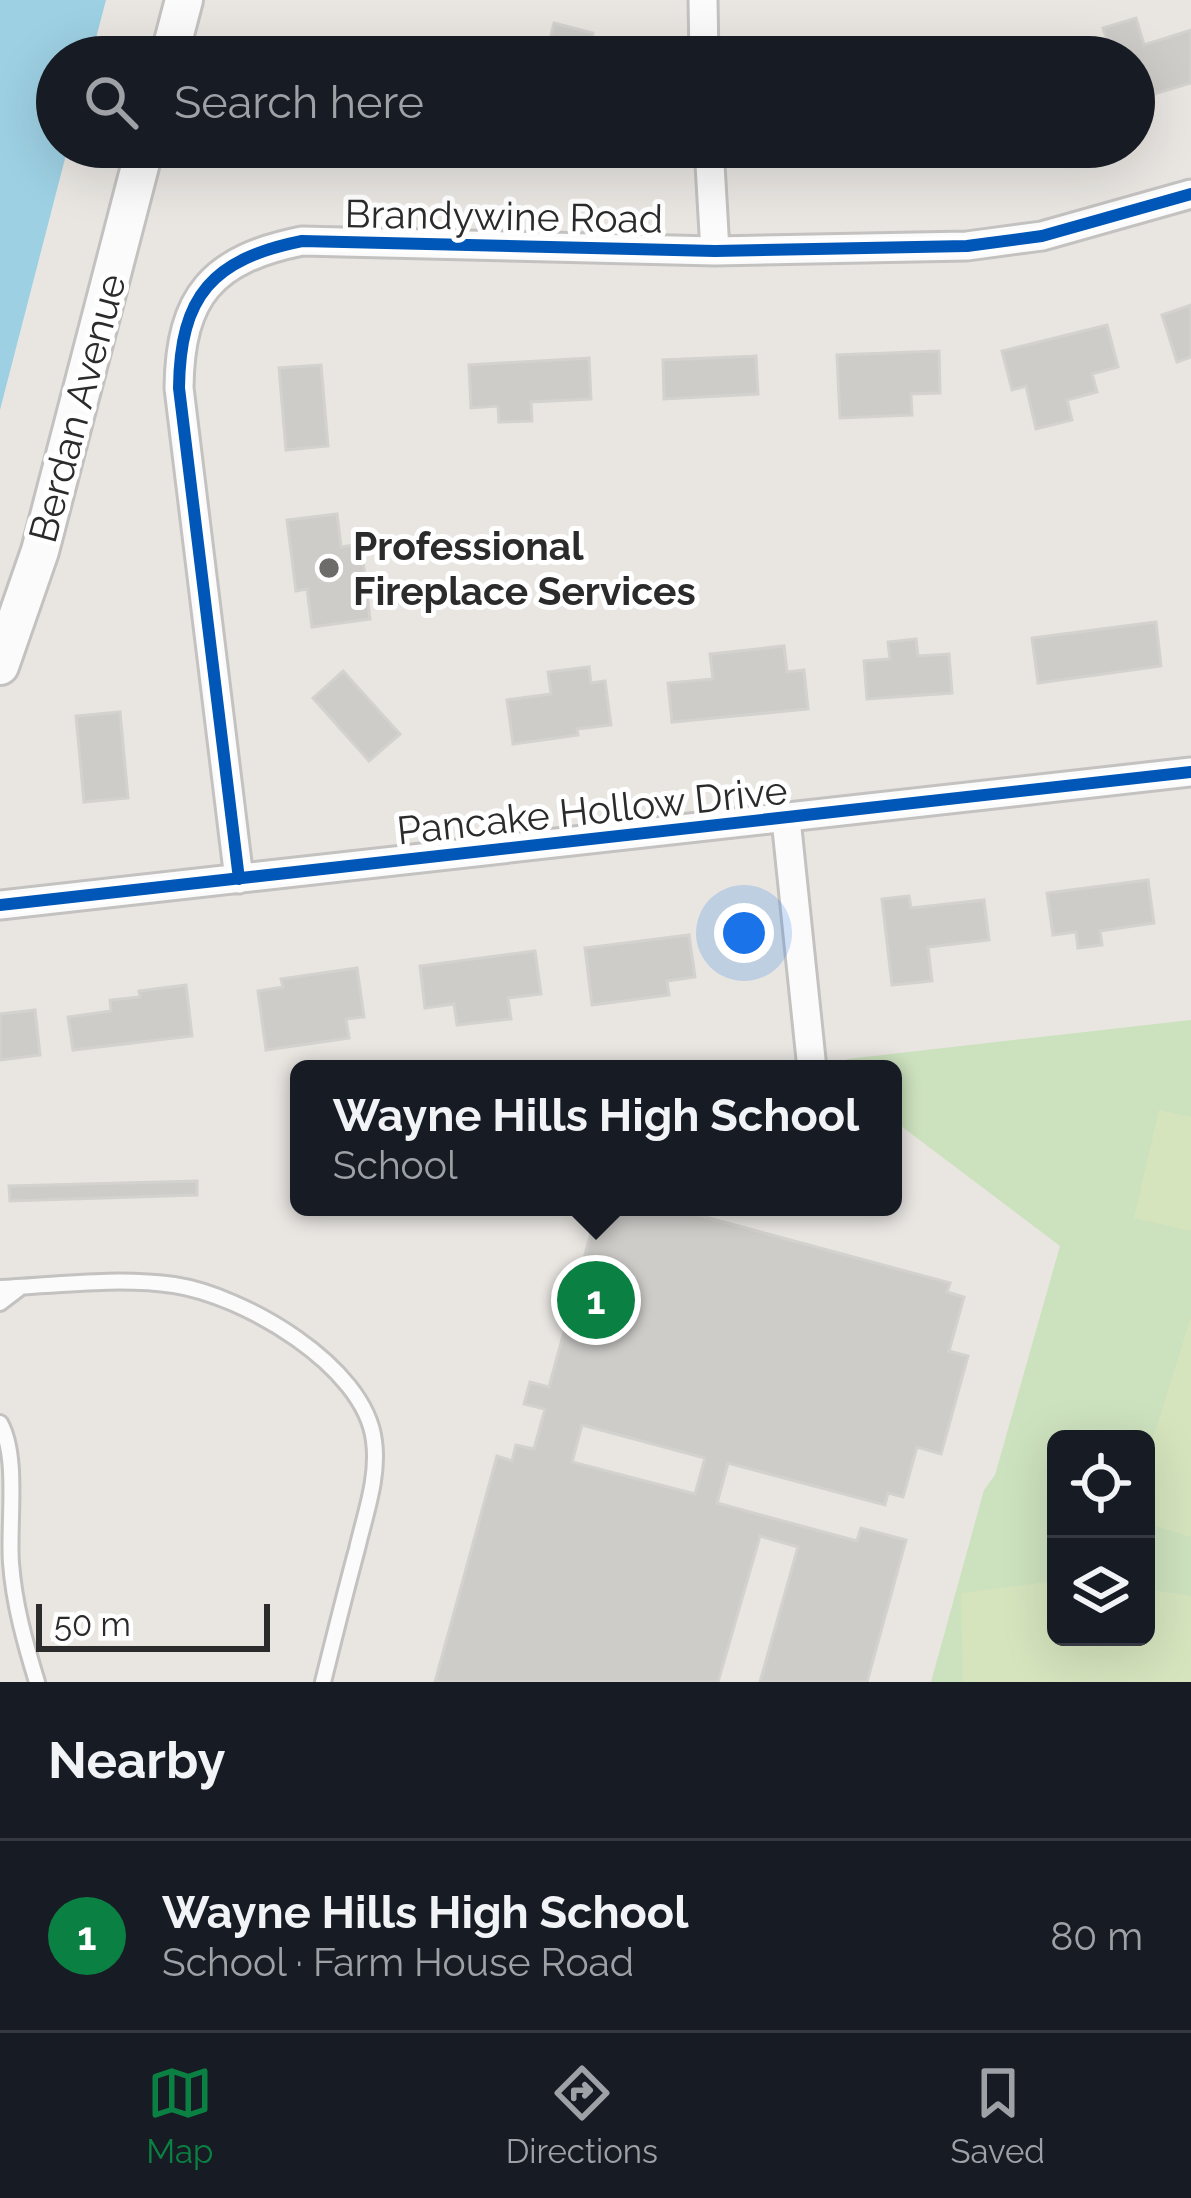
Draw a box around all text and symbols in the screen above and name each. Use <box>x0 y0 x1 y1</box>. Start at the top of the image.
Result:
search box <box>36 36 1155 168</box>
icon: search <box>78 69 144 135</box>
text: Search here <box>174 76 424 129</box>
street label: Brandywine Road <box>344 190 664 242</box>
street label: Berdan Avenue <box>19 269 135 547</box>
place label: Professional Fireplace Services <box>353 523 696 614</box>
marker: Professional Fireplace Services <box>316 555 342 581</box>
street label: Pancake Hollow Drive <box>395 767 789 853</box>
your location <box>714 903 774 963</box>
popup <box>290 1060 902 1216</box>
text: Wayne Hills High School <box>333 1089 859 1142</box>
text: School <box>333 1142 458 1188</box>
pin: 1 <box>557 1255 635 1345</box>
map controls <box>1047 1430 1155 1646</box>
button: locate <box>1047 1430 1155 1538</box>
button: layers <box>1047 1538 1155 1646</box>
scale bar <box>36 1598 270 1651</box>
text: 50 m <box>54 1605 131 1644</box>
text: Nearby <box>48 1730 225 1790</box>
text: Wayne Hills High School <box>162 1886 688 1939</box>
text: 1 <box>77 1913 97 1959</box>
text: 80 m <box>1050 1913 1143 1959</box>
text: School · Farm House Road <box>162 1939 634 1985</box>
tab: Map <box>146 2060 213 2171</box>
tab: Directions <box>506 2060 658 2171</box>
tab: Saved <box>950 2060 1045 2171</box>

